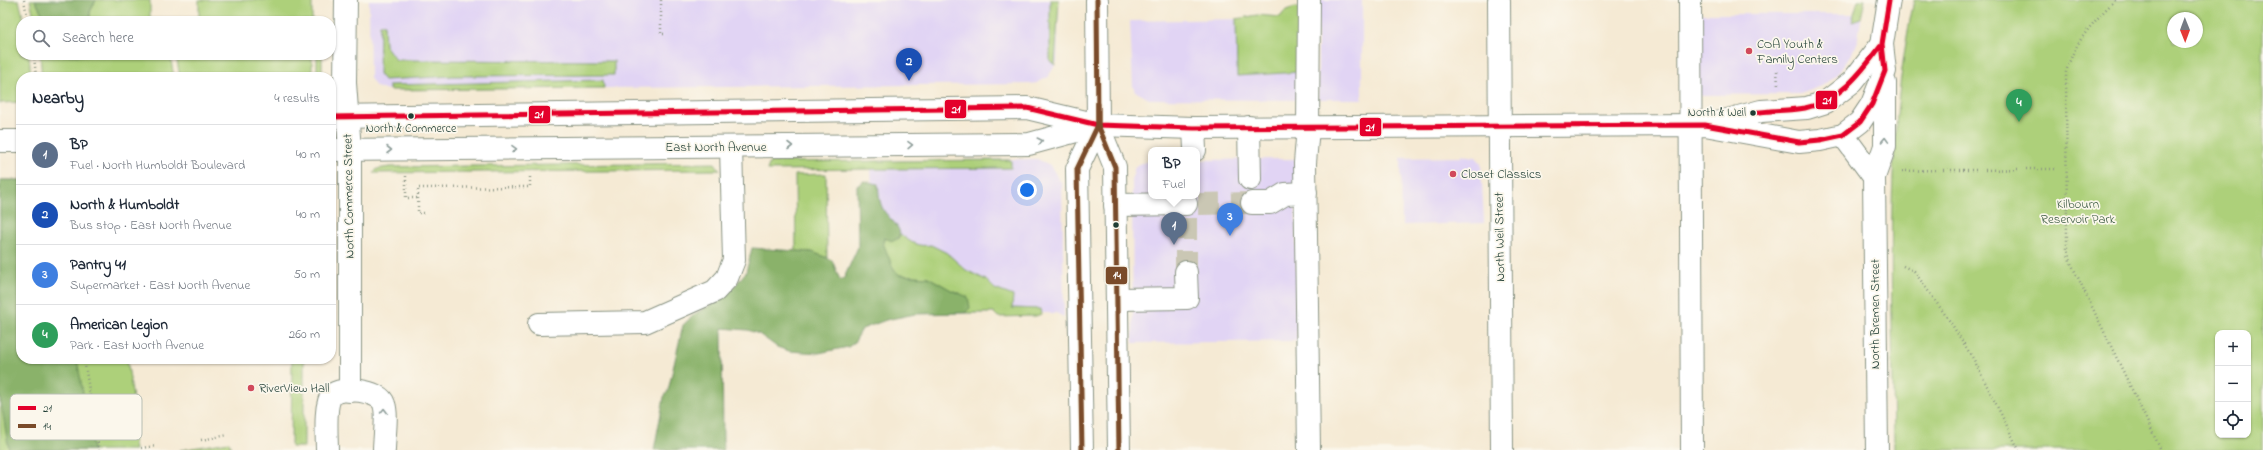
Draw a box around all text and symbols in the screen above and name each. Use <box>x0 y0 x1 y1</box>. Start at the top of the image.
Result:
north arrow <box>2167 12 2203 48</box>
search box <box>16 16 336 60</box>
icon: search <box>30 27 52 49</box>
text: Search here <box>62 27 134 49</box>
place label: COA Youth & Family Centers <box>1756 35 1838 70</box>
marker: COA Youth & Family Centers <box>1744 46 1754 56</box>
pin: 2 <box>896 48 922 81</box>
text: Nearby <box>32 86 84 111</box>
text: 4 results <box>274 89 320 108</box>
pin: 4 <box>2006 89 2032 122</box>
line badge: 21 <box>1815 90 1838 110</box>
text: 21 <box>1822 93 1832 109</box>
line badge: 21 <box>944 99 967 119</box>
text: 21 <box>951 102 961 118</box>
place label: North & Weil <box>1688 104 1746 122</box>
line badge: 21 <box>528 105 551 124</box>
text: 21 <box>534 107 544 123</box>
marker: North & Weil <box>1748 108 1758 118</box>
marker: North & Commerce <box>406 111 416 121</box>
line badge: 21 <box>1359 117 1382 137</box>
place label: North & Commerce <box>366 120 457 138</box>
text: 21 <box>1365 120 1375 136</box>
street label: North Commerce Street <box>338 133 360 259</box>
text: BP <box>70 134 88 156</box>
one-way arrow <box>1036 137 1043 146</box>
one-way arrow <box>1881 137 1889 143</box>
street label: East North Avenue <box>665 138 767 157</box>
one-way arrow <box>907 141 913 149</box>
one-way arrow <box>787 142 793 150</box>
one-way arrow <box>511 144 517 153</box>
text: 1 <box>43 145 47 164</box>
text: 40 m <box>296 145 320 164</box>
one-way arrow <box>386 146 392 154</box>
popup <box>1148 147 1200 199</box>
text: BP <box>1163 153 1180 175</box>
text: Fuel · North Humboldt Boulevard <box>70 156 245 175</box>
place label: Closet Classics <box>1461 165 1542 184</box>
marker: Closet Classics <box>1448 169 1458 179</box>
text: Fuel <box>1163 175 1185 194</box>
your location <box>1017 180 1037 200</box>
street label: North Weil Street <box>1490 191 1510 282</box>
text: North & Humboldt <box>70 194 179 216</box>
park label: Kilbourn Reservoir Park <box>2041 195 2115 229</box>
pin: 3 <box>1217 203 1243 236</box>
text: 2 <box>42 205 48 224</box>
text: 40 m <box>296 205 320 224</box>
pin: 1 <box>1161 212 1187 245</box>
text: Bus stop · East North Avenue <box>70 216 231 235</box>
unlabelled marker <box>1111 220 1121 230</box>
text: Pantry 41 <box>70 254 126 276</box>
street label: North Bremen Street <box>1866 258 1885 369</box>
text: 3 <box>42 265 48 284</box>
text: 50 m <box>294 265 320 284</box>
line badge: 14 <box>1105 266 1128 285</box>
text: 14 <box>1113 268 1121 284</box>
text: Supermarket · East North Avenue <box>70 276 250 295</box>
text: American Legion <box>70 314 168 336</box>
text: 4 <box>42 325 48 344</box>
text: 260 m <box>289 325 320 344</box>
map controls <box>2215 330 2251 438</box>
button: + <box>2215 330 2251 366</box>
text: Park · East North Avenue <box>70 336 204 355</box>
button: − <box>2215 366 2251 402</box>
place label: RiverView Hall <box>259 379 329 398</box>
marker: RiverView Hall <box>246 383 256 393</box>
legend <box>10 394 142 440</box>
text: 21 <box>43 401 52 417</box>
button: locate <box>2215 402 2251 438</box>
one-way arrow <box>380 408 389 414</box>
text: 14 <box>43 419 51 435</box>

